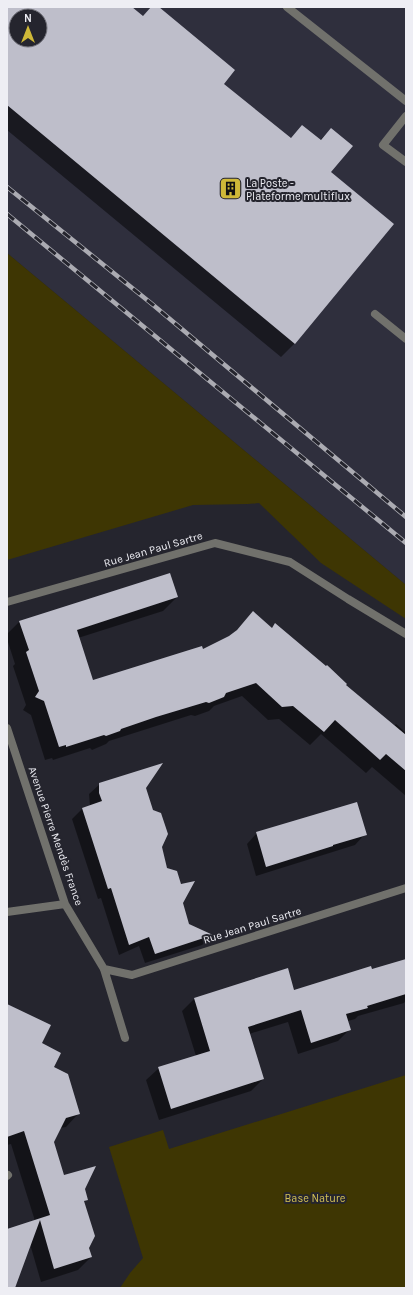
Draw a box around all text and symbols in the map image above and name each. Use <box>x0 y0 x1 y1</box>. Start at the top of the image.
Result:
north arrow <box>8 8 48 48</box>
text: N <box>24 12 32 25</box>
building icon: La Poste - Plateforme multiflux <box>217 176 243 202</box>
place label: La Poste - Plateforme multiflux <box>246 177 350 203</box>
street label: Rue Jean Paul Sartre <box>102 529 204 570</box>
street label: Avenue Pierre Mendès France <box>26 765 86 908</box>
street label: Rue Jean Paul Sartre <box>201 904 303 947</box>
park label: Base Nature <box>285 1192 346 1205</box>

